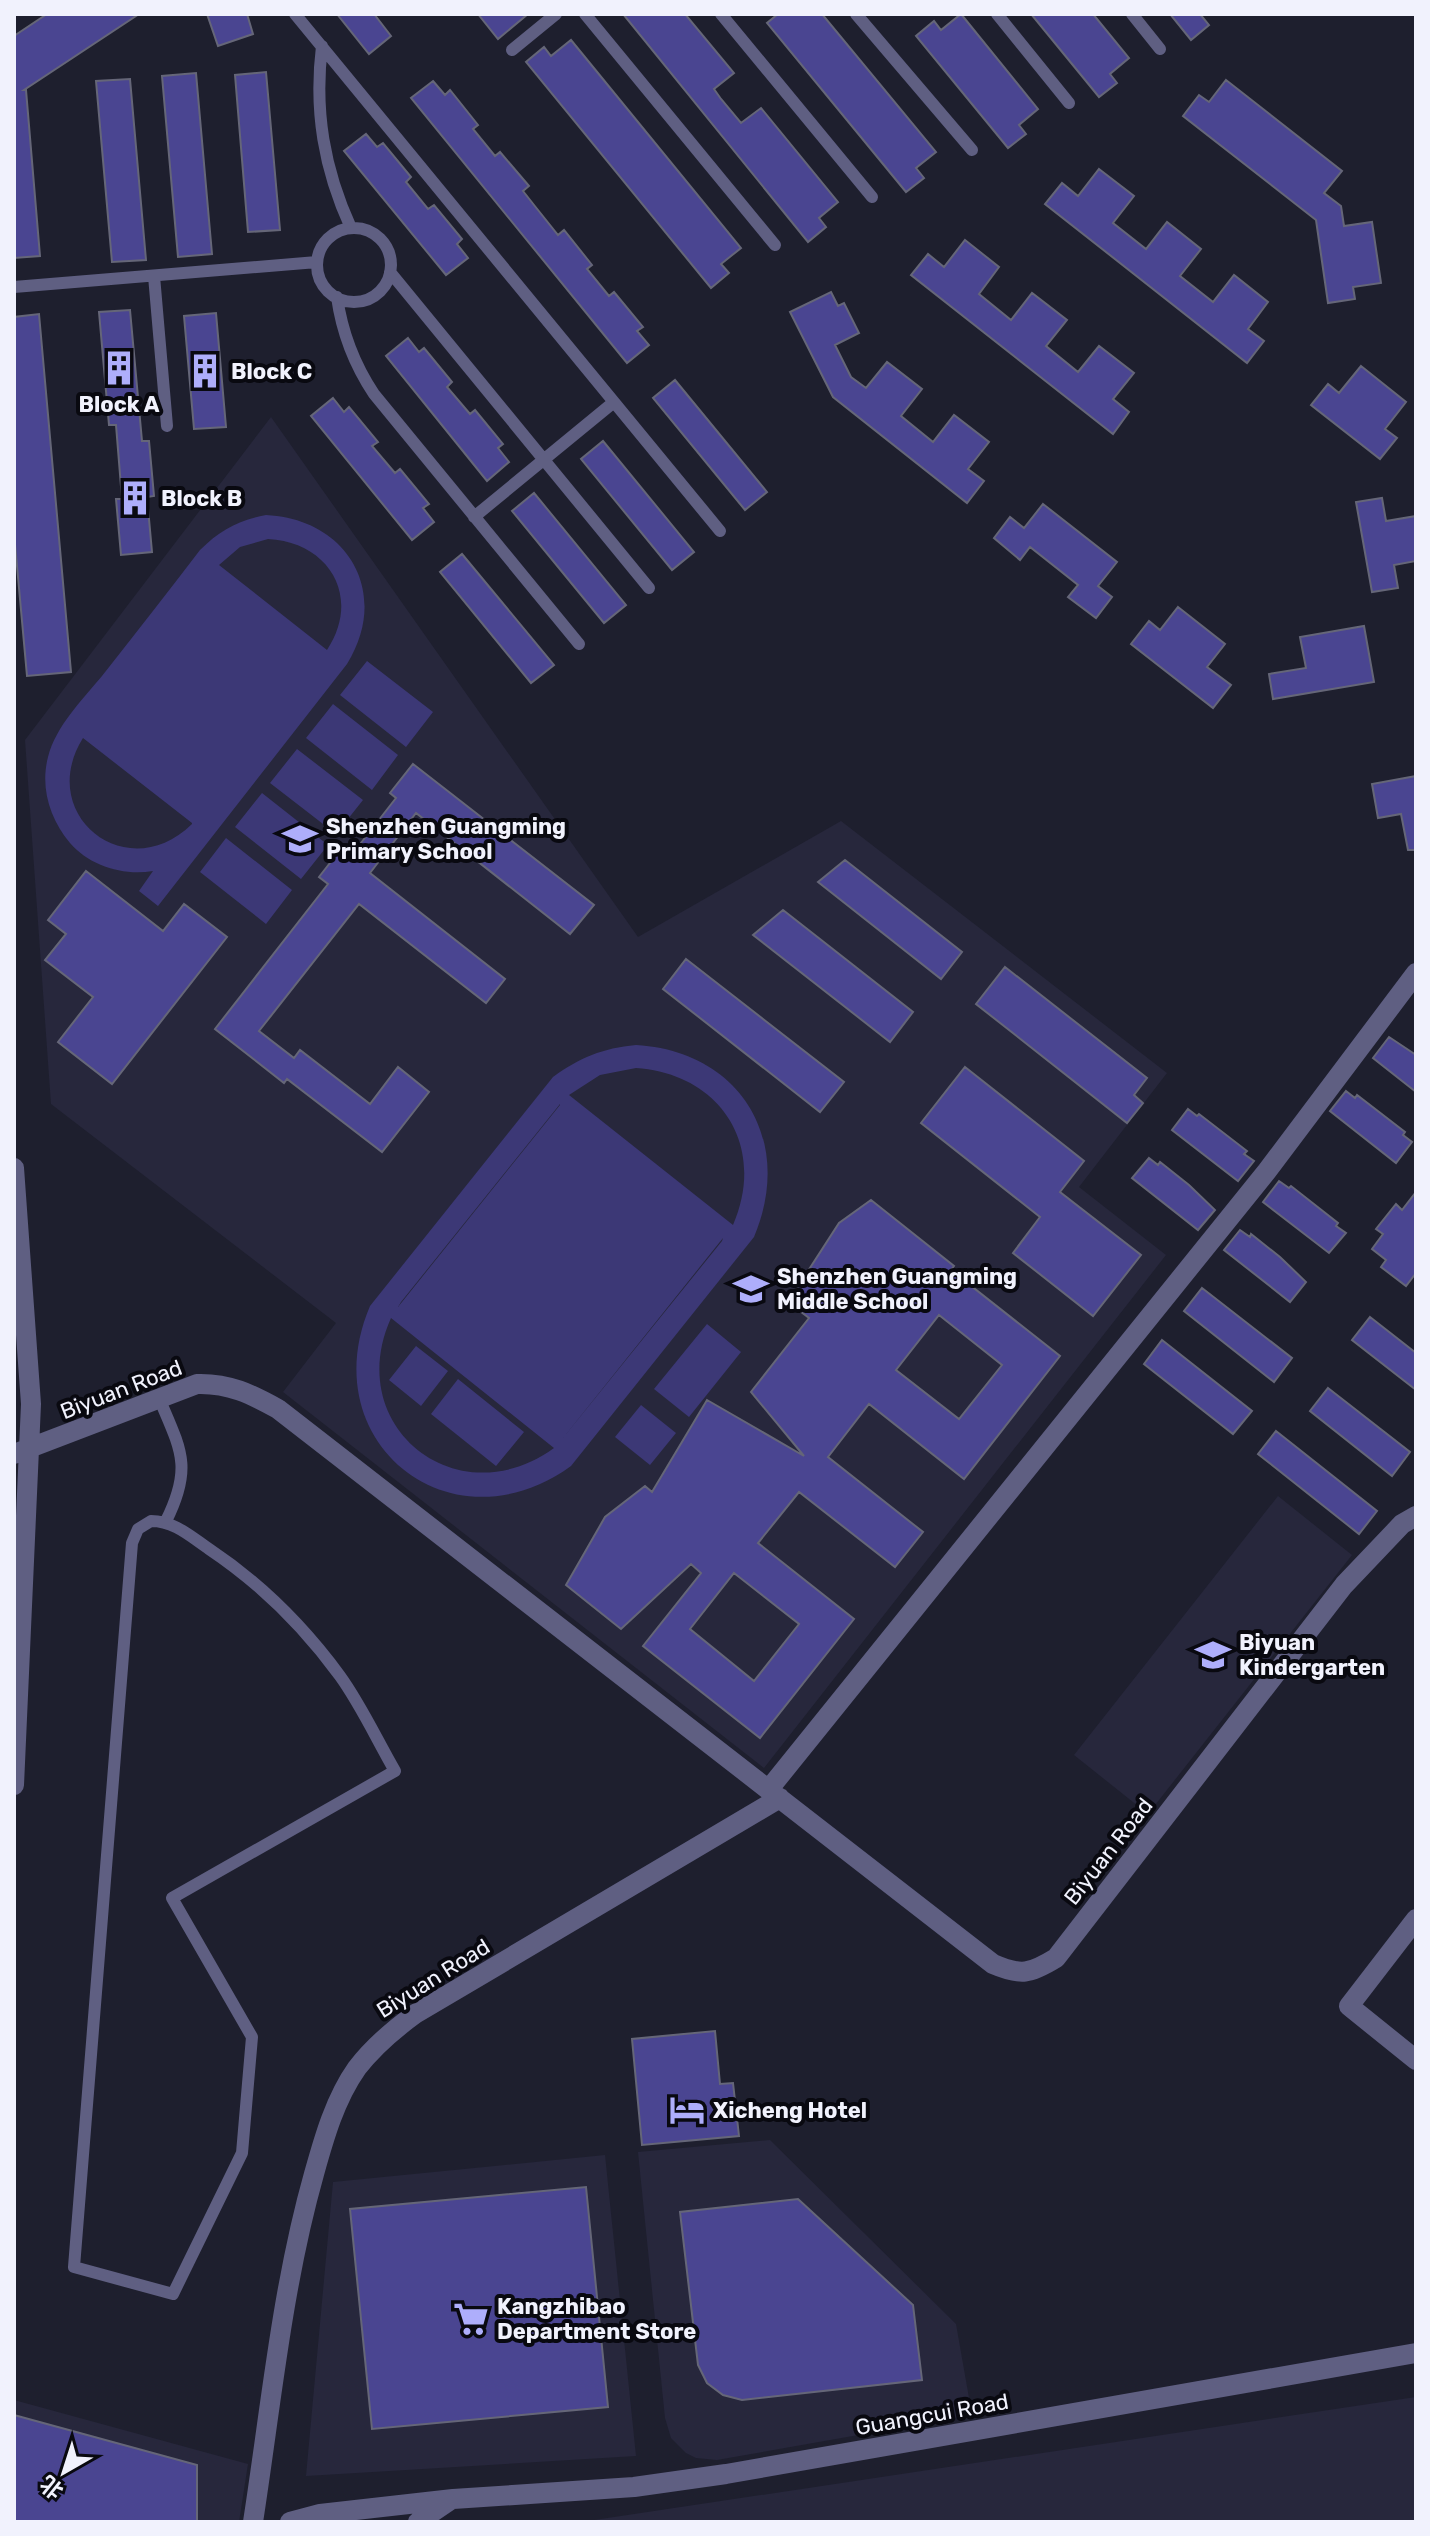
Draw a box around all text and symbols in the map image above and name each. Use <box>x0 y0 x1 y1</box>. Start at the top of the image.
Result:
building icon: Block A <box>100 349 138 387</box>
building icon: Block C <box>186 352 224 390</box>
place label: Block C <box>231 358 312 385</box>
place label: Block A <box>79 391 160 418</box>
building icon: Block B <box>116 479 154 517</box>
place label: Block B <box>161 485 242 512</box>
place label: Shenzhen Guangming Primary School <box>326 813 566 865</box>
school or university icon: Shenzhen Guangming Primary School <box>281 820 319 858</box>
place label: Shenzhen Guangming Middle School <box>777 1263 1017 1315</box>
school or university icon: Shenzhen Guangming Middle School <box>732 1270 770 1308</box>
street label: Biyuan Road <box>56 1354 186 1425</box>
place label: Biyuan Kindergarten <box>1239 1629 1385 1681</box>
school or university icon: Biyuan Kindergarten <box>1194 1636 1232 1674</box>
street label: Biyuan Road <box>1058 1792 1159 1910</box>
street label: Biyuan Road <box>372 1933 495 2024</box>
hotel icon: Xicheng Hotel <box>668 2091 706 2129</box>
place label: Xicheng Hotel <box>713 2097 867 2124</box>
place label: Kangzhibao Department Store <box>497 2293 696 2345</box>
supermarket icon: Kangzhibao Department Store <box>452 2300 490 2338</box>
street label: Guangcui Road <box>853 2388 1011 2441</box>
north arrow <box>24 2432 104 2512</box>
text: 北 <box>35 2470 69 2505</box>

